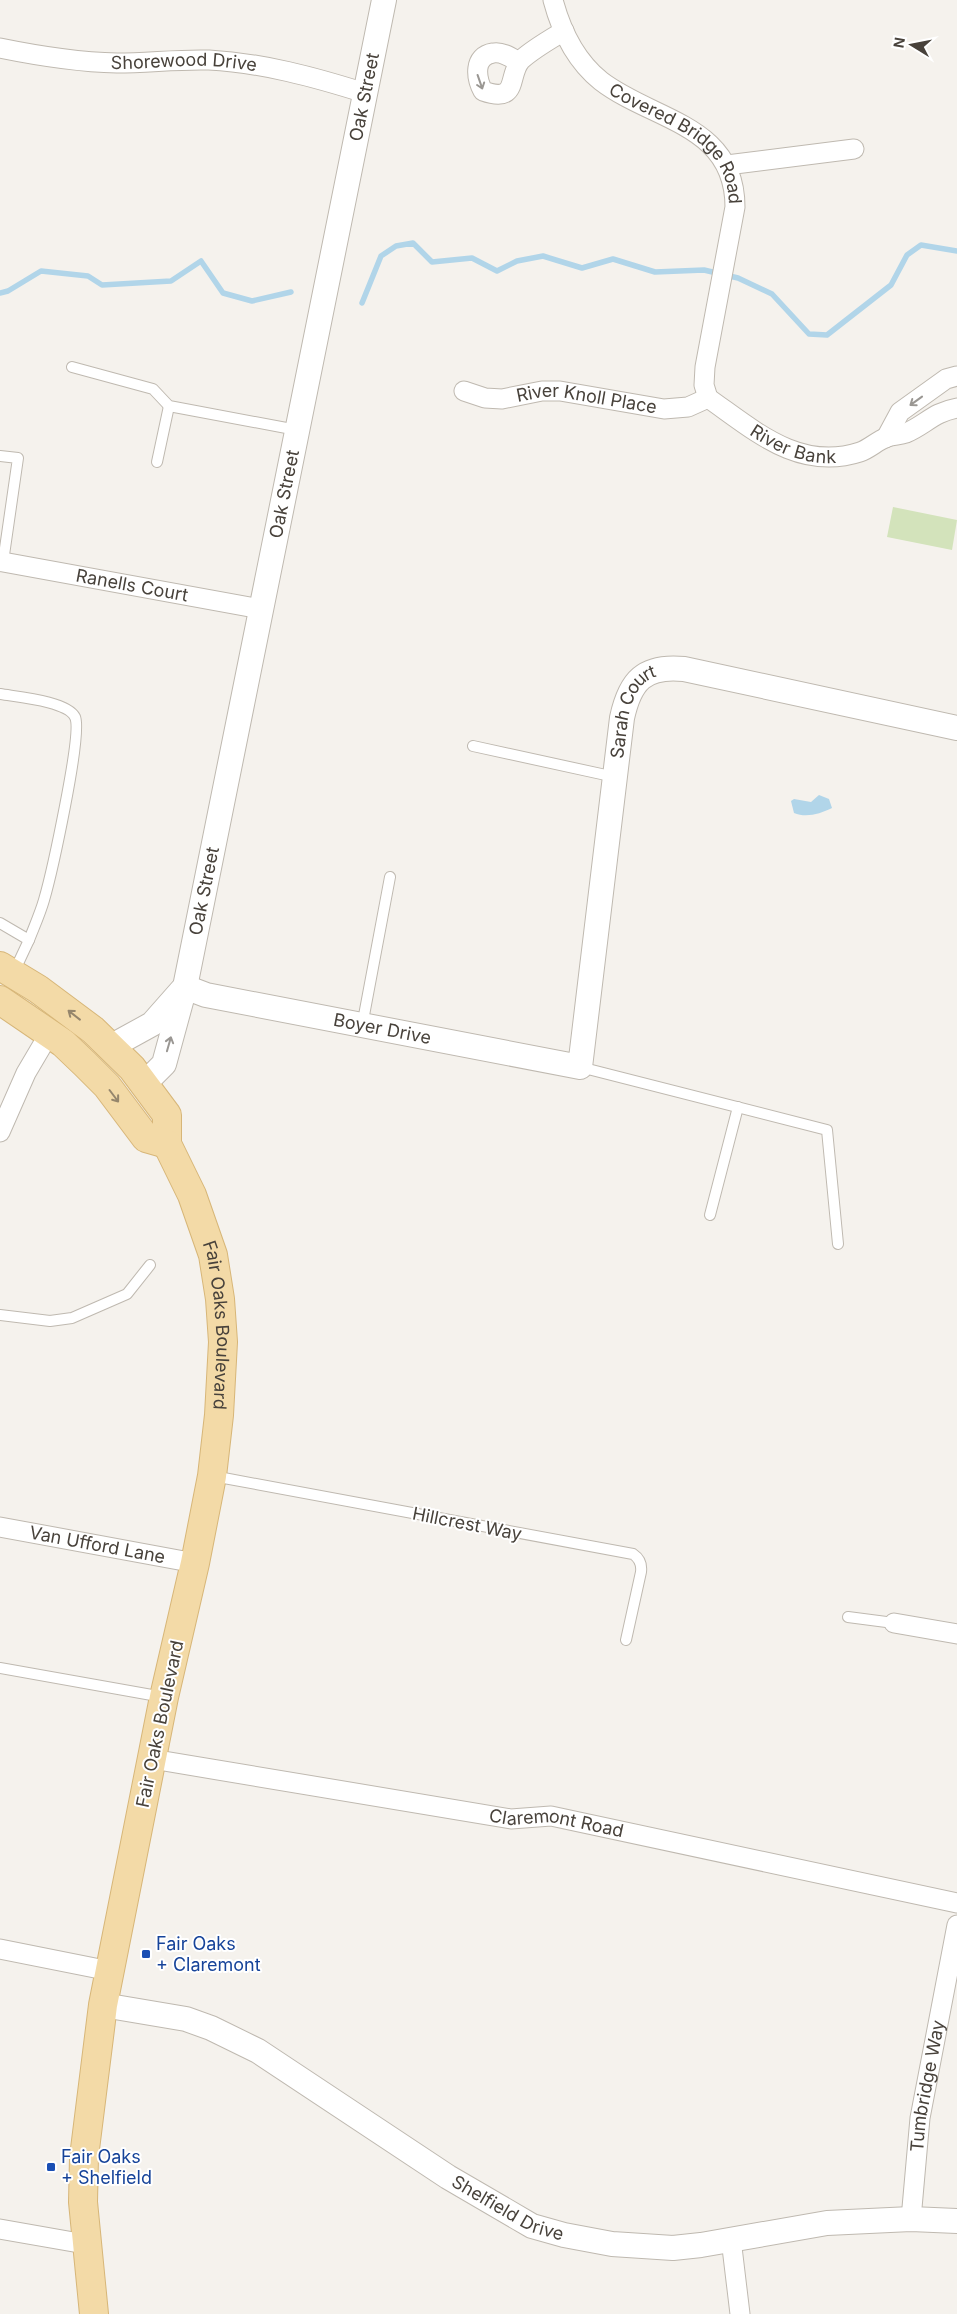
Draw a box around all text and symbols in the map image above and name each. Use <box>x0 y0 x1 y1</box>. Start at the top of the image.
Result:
north arrow <box>887 20 937 70</box>
text: N <box>889 36 908 49</box>
street label: Shorewood Drive <box>110 49 258 75</box>
street label: Oak Street <box>345 51 383 143</box>
one-way arrow <box>476 74 485 90</box>
street label: Covered Bridge Road <box>605 78 746 205</box>
street label: River Knoll Place <box>514 380 659 418</box>
one-way arrow <box>910 395 923 406</box>
street label: River Bank <box>746 420 837 467</box>
street label: Oak Street <box>265 448 303 540</box>
street label: Ranells Court <box>74 564 190 606</box>
street label: Sarah Court <box>606 660 659 760</box>
street label: Oak Street <box>185 845 223 937</box>
street label: Boyer Drive <box>332 1009 433 1048</box>
one-way arrow <box>67 1010 81 1020</box>
one-way arrow <box>165 1036 175 1052</box>
one-way arrow <box>109 1089 120 1102</box>
street label: Fair Oaks Boulevard <box>199 1238 234 1411</box>
street label: Hillcrest Way <box>411 1503 524 1544</box>
street label: Van Ufford Lane <box>28 1522 167 1567</box>
street label: Fair Oaks Boulevard <box>132 1638 187 1809</box>
street label: Claremont Road <box>488 1805 626 1841</box>
place label: Fair Oaks + Claremont <box>156 1933 261 1975</box>
marker: Fair Oaks + Claremont <box>140 1948 152 1960</box>
street label: Tumbridge Way <box>906 2018 949 2153</box>
place label: Fair Oaks + Shelfield <box>61 2146 152 2188</box>
marker: Fair Oaks + Shelfield <box>45 2161 57 2173</box>
street label: Shelfield Drive <box>448 2171 566 2244</box>

